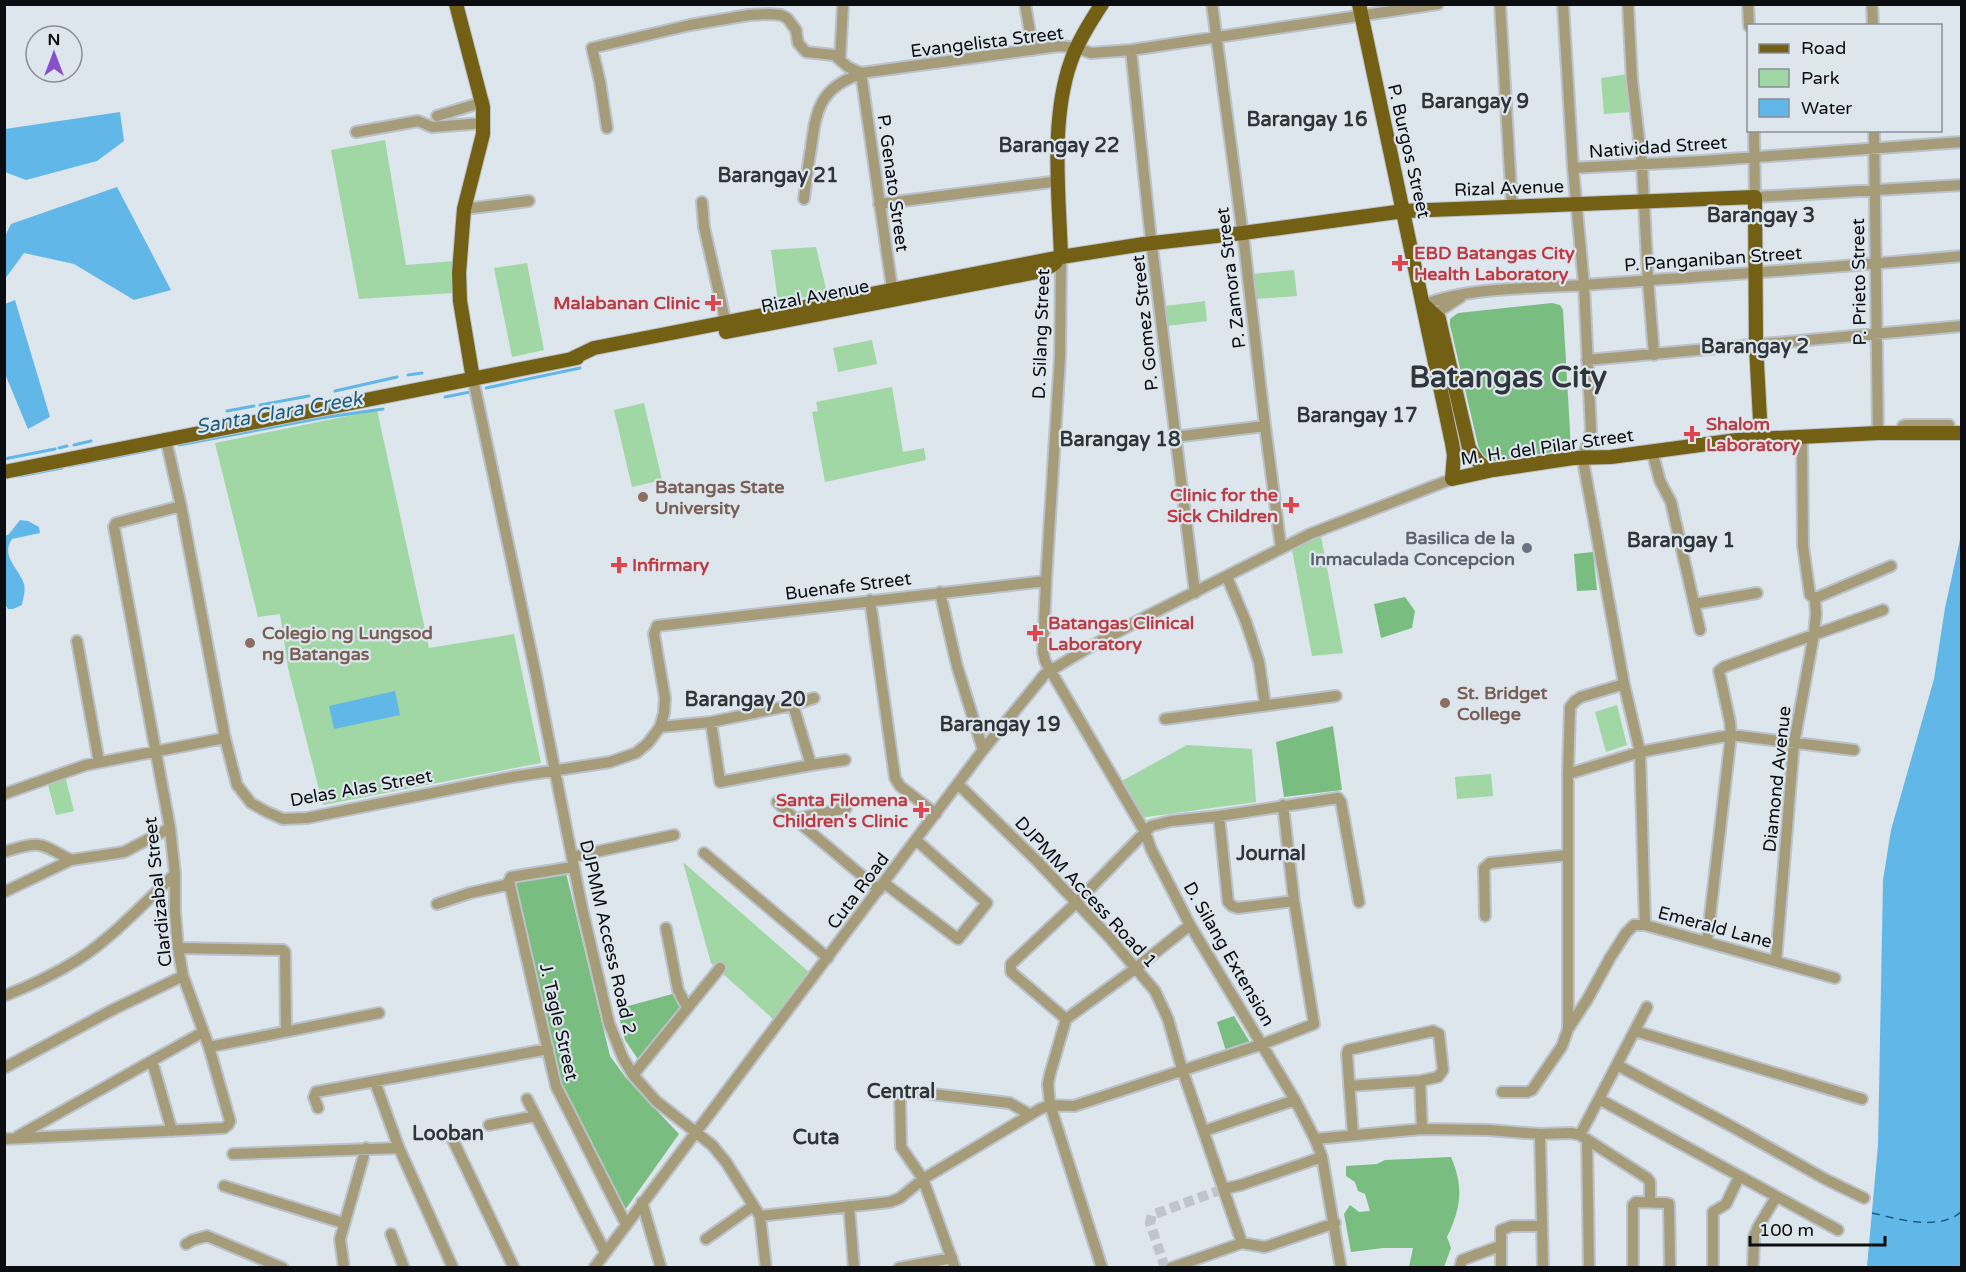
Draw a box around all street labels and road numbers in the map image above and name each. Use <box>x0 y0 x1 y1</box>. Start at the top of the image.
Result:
street label: Evangelista Street <box>909 22 1065 62</box>
street label: P. Burgos Street <box>1383 82 1435 220</box>
street label: P. Genato Street <box>872 113 914 253</box>
street label: Natividad Street <box>1588 131 1728 163</box>
street label: Rizal Avenue <box>1454 175 1564 201</box>
street label: P. Zamora Street <box>1211 206 1251 350</box>
street label: P. Prieto Street <box>1847 218 1871 346</box>
street label: P. Panganiban Street <box>1623 242 1803 276</box>
street label: P. Gomez Street <box>1127 254 1163 392</box>
street label: D. Silang Street <box>1028 268 1054 400</box>
street label: Rizal Avenue <box>759 275 871 317</box>
street label: M. H. del Pilar Street <box>1459 424 1635 470</box>
street label: Buenafe Street <box>784 567 912 605</box>
street label: Diamond Avenue <box>1758 705 1796 853</box>
street label: Delas Alas Street <box>288 765 434 811</box>
street label: DJPMM Access Road 1 <box>1010 812 1162 972</box>
street label: Clardizabal Street <box>139 816 177 968</box>
street label: DJPMM Access Road 2 <box>575 838 641 1036</box>
street label: Cuta Road <box>822 848 894 934</box>
street label: D. Silang Extension <box>1179 878 1279 1030</box>
street label: Emerald Lane <box>1656 901 1774 953</box>
street label: J. Tagle Street <box>535 961 583 1083</box>

